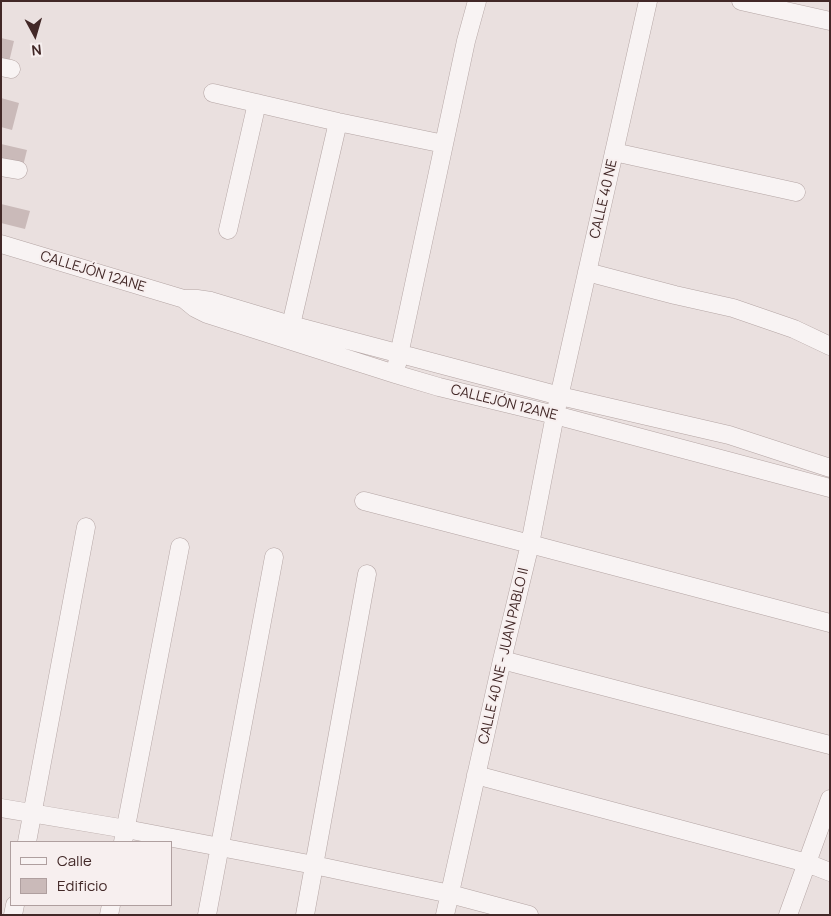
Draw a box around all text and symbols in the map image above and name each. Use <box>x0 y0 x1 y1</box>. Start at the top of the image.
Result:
north arrow <box>10 10 60 60</box>
text: N <box>31 40 43 60</box>
street label: CALLE 40 NE <box>587 158 621 240</box>
street label: CALLEJÓN 12ANE <box>38 248 148 296</box>
street label: CALLEJÓN 12ANE <box>449 382 559 424</box>
street label: CALLE 40 NE - JUAN PABLO II <box>475 566 533 746</box>
legend <box>10 841 172 906</box>
text: Calle <box>57 850 92 871</box>
text: Edificio <box>57 875 107 896</box>

